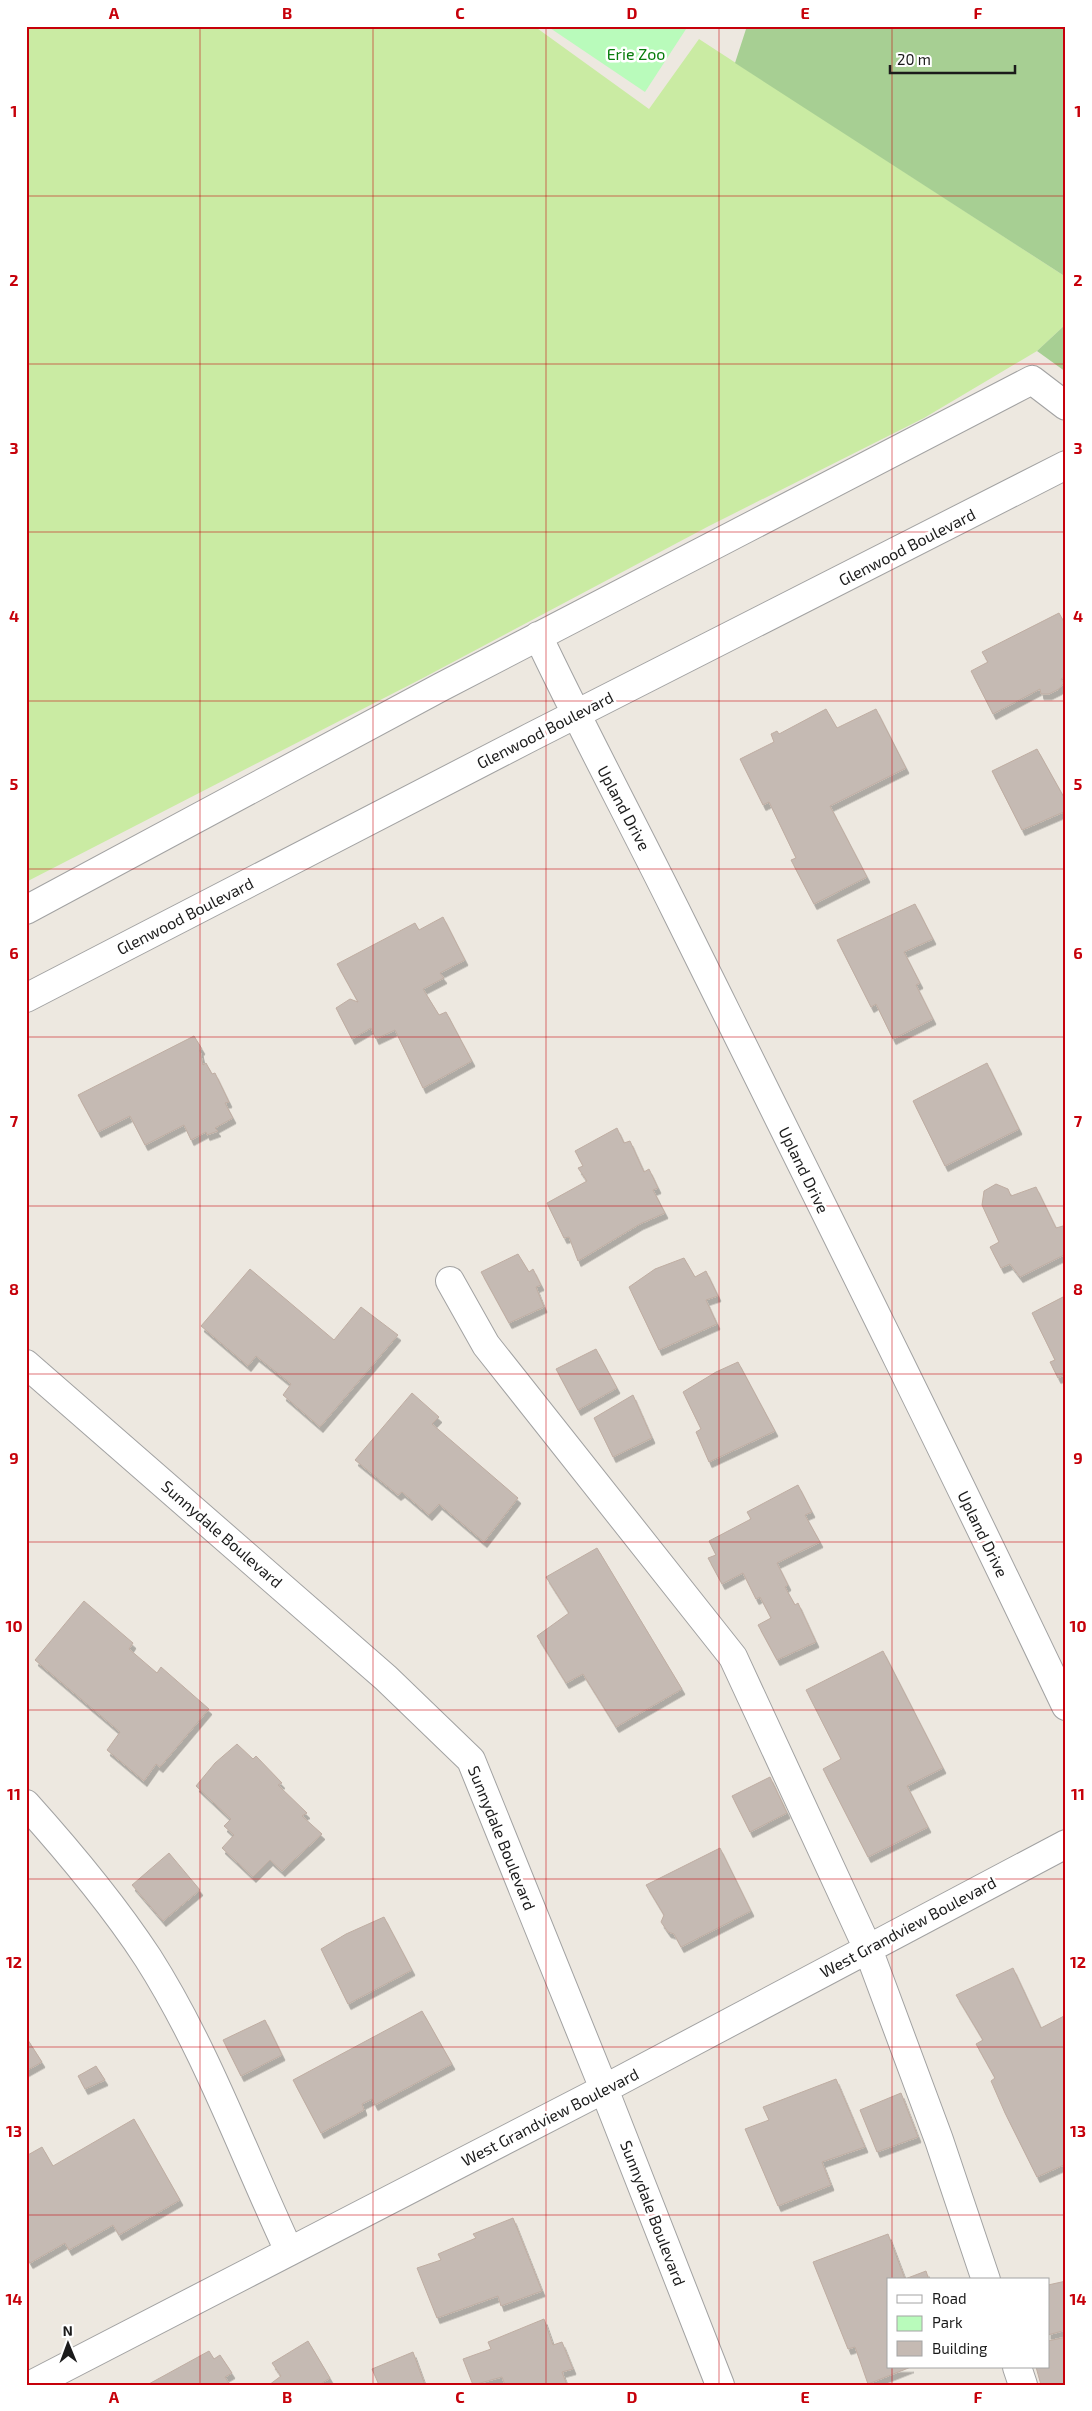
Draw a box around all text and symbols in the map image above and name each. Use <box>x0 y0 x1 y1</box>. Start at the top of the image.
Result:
text: A <box>109 3 120 22</box>
text: B <box>282 3 292 22</box>
text: C <box>455 3 465 22</box>
text: D <box>627 3 638 22</box>
text: E <box>800 3 810 22</box>
text: F <box>974 3 983 22</box>
scale bar <box>890 42 1014 74</box>
park label: Erie Zoo <box>607 44 665 63</box>
text: 20 m <box>897 50 931 68</box>
text: 1 <box>11 101 17 120</box>
text: 1 <box>1075 101 1081 120</box>
text: 2 <box>9 270 19 289</box>
text: 2 <box>1073 270 1083 289</box>
text: 3 <box>9 438 19 457</box>
text: 3 <box>1073 438 1083 457</box>
street label: Glenwood Boulevard <box>835 504 978 589</box>
text: 4 <box>9 606 19 625</box>
text: 4 <box>1073 606 1083 625</box>
street label: Glenwood Boulevard <box>473 687 616 772</box>
street label: Upland Drive <box>594 762 655 854</box>
text: 5 <box>10 774 19 793</box>
text: 5 <box>1074 774 1083 793</box>
street label: Glenwood Boulevard <box>113 873 256 958</box>
text: 6 <box>9 943 19 962</box>
text: 6 <box>1073 943 1083 962</box>
text: 7 <box>10 1111 19 1130</box>
text: 7 <box>1074 1111 1083 1130</box>
street label: Upland Drive <box>775 1124 833 1216</box>
text: 8 <box>9 1279 19 1298</box>
text: 8 <box>1073 1279 1083 1298</box>
text: 9 <box>9 1448 19 1467</box>
text: 9 <box>1073 1448 1083 1467</box>
street label: Sunnydale Boulevard <box>158 1476 287 1591</box>
street label: Upland Drive <box>954 1488 1012 1580</box>
text: 10 <box>5 1616 23 1635</box>
text: 10 <box>1069 1616 1087 1635</box>
street label: Sunnydale Boulevard <box>465 1763 540 1913</box>
text: 11 <box>7 1784 21 1803</box>
text: 11 <box>1071 1784 1085 1803</box>
street label: West Grandview Boulevard <box>817 1872 999 1981</box>
text: 12 <box>6 1952 22 1971</box>
text: 12 <box>1070 1952 1086 1971</box>
street label: West Grandview Boulevard <box>458 2063 642 2170</box>
text: 13 <box>6 2121 22 2140</box>
text: 13 <box>1070 2121 1086 2140</box>
street label: Sunnydale Boulevard <box>617 2138 690 2288</box>
legend <box>887 2278 1050 2368</box>
text: 14 <box>5 2289 23 2308</box>
text: Road <box>932 2289 967 2307</box>
text: 14 <box>1069 2289 1087 2308</box>
text: Park <box>932 2313 963 2331</box>
north arrow <box>42 2318 92 2368</box>
text: N <box>63 2322 73 2339</box>
text: Building <box>932 2339 988 2357</box>
text: A <box>109 2387 120 2406</box>
text: B <box>282 2387 292 2406</box>
text: C <box>455 2387 465 2406</box>
text: D <box>627 2387 638 2406</box>
text: E <box>800 2387 810 2406</box>
text: F <box>974 2387 983 2406</box>

